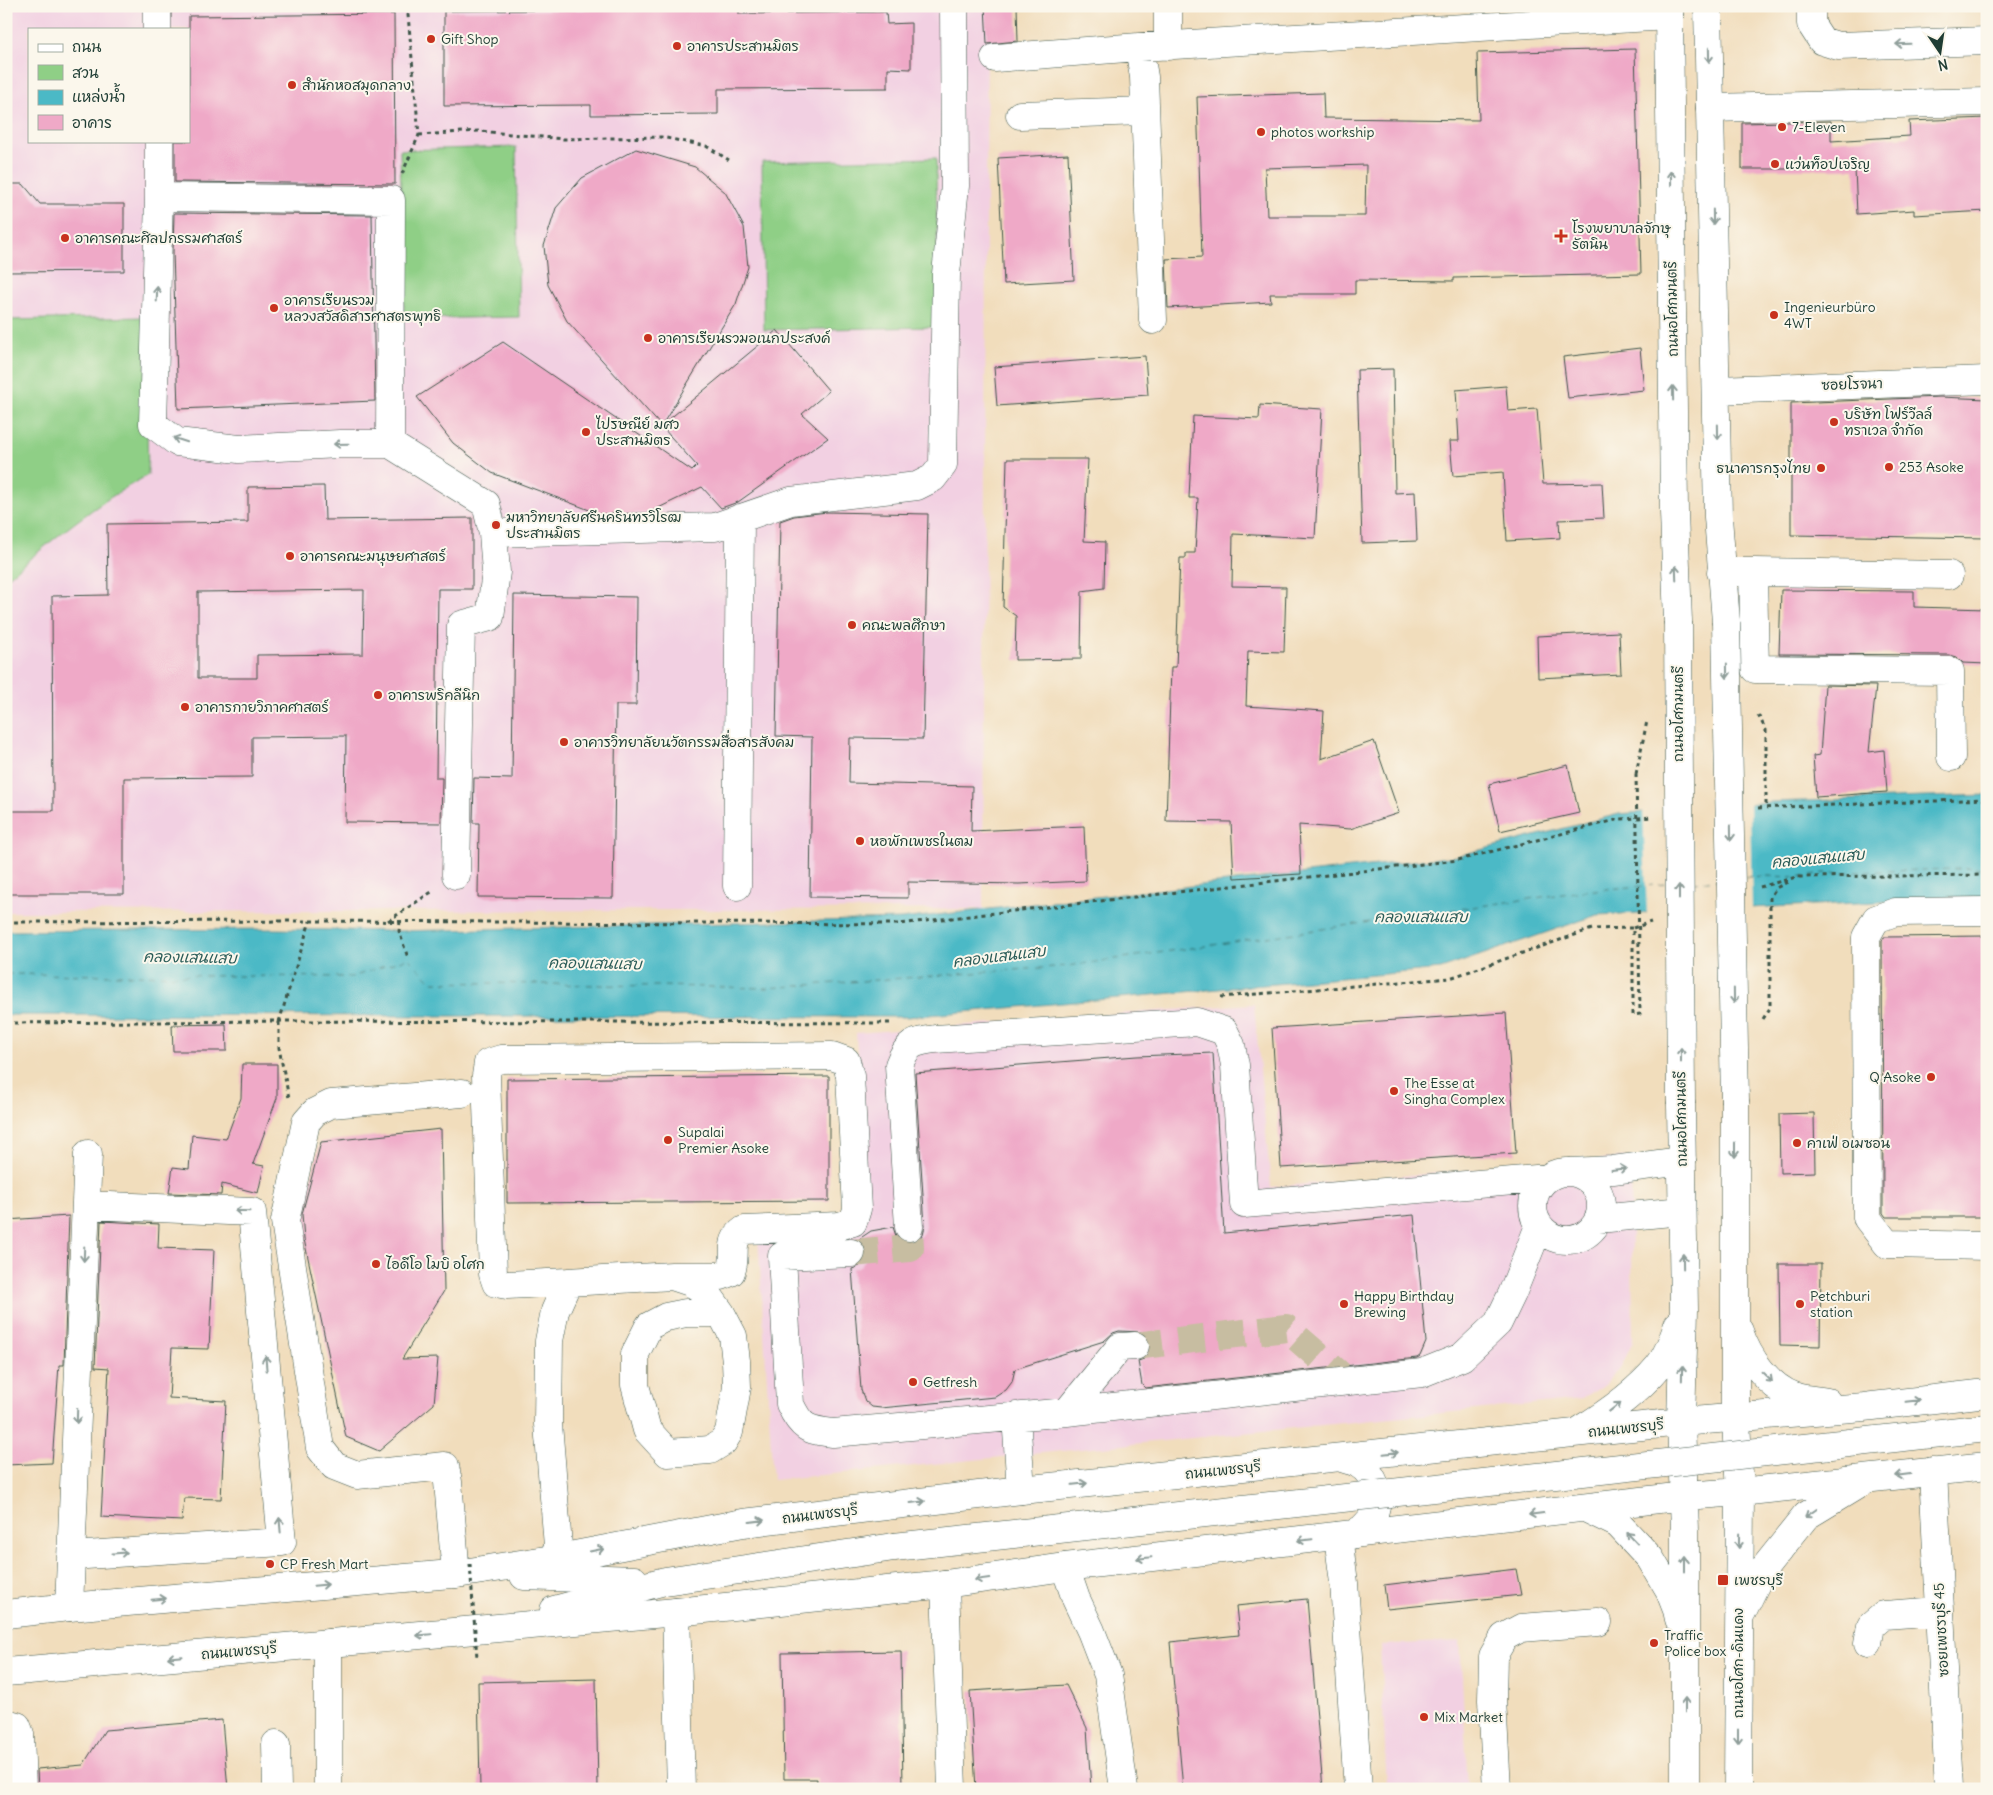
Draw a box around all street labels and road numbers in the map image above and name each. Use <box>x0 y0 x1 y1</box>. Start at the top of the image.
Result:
street label: ถนนอโศกมนตรี <box>1662 260 1682 357</box>
street label: ซอยโรจนา <box>1821 374 1883 394</box>
street label: ถนนอโศกมนตรี <box>1669 666 1687 762</box>
street label: ถนนอโศกมนตรี <box>1671 1070 1691 1167</box>
street label: ถนนเพชรบุรี <box>1587 1415 1665 1442</box>
street label: ถนนเพชรบุรี <box>1184 1457 1262 1484</box>
street label: ถนนเพชรบุรี <box>781 1500 859 1529</box>
street label: ซอยเพชรบุรี 45 <box>1930 1582 1953 1677</box>
street label: ถนนอโศก-ดินแดง <box>1729 1608 1747 1718</box>
street label: ถนนเพชรบุรี <box>200 1639 278 1664</box>

